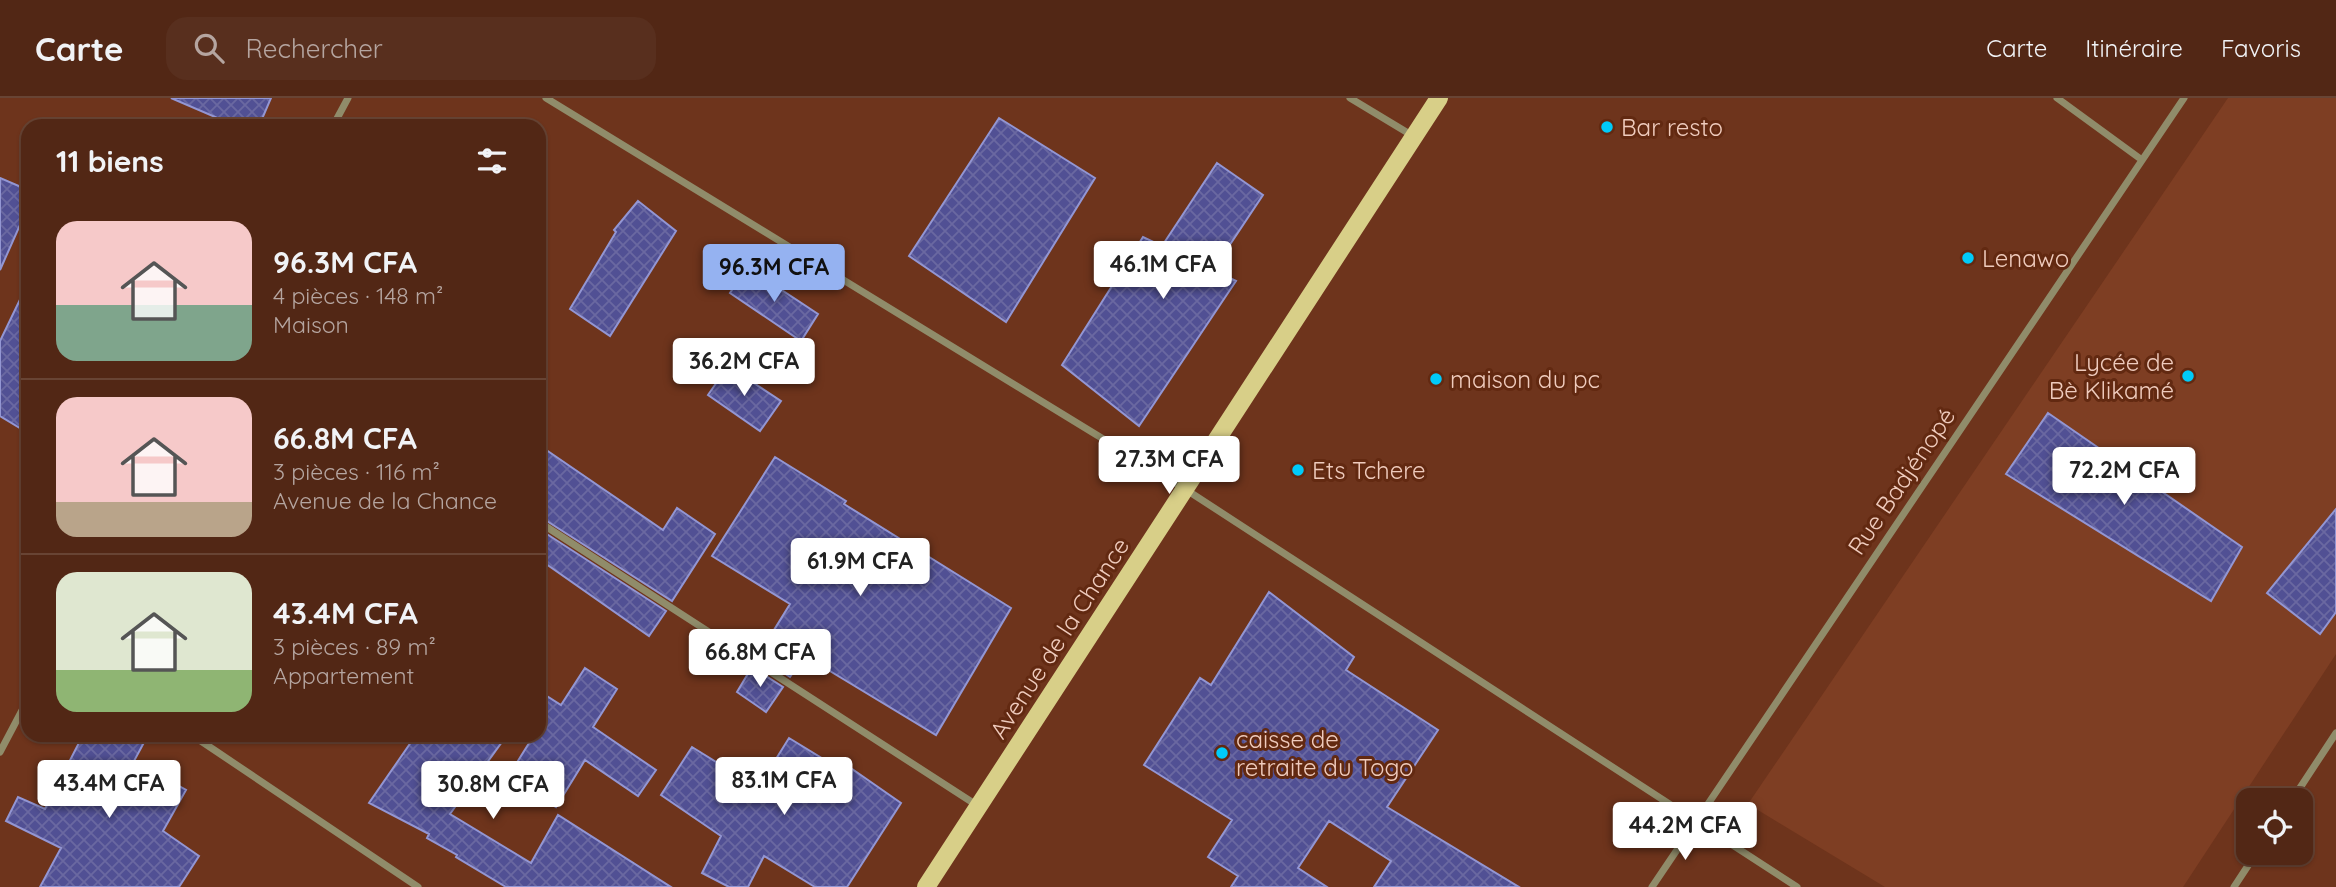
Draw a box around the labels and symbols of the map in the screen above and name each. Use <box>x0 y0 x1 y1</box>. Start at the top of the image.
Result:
place label: Bar resto <box>1621 112 1723 142</box>
marker: Bar resto <box>1599 119 1615 135</box>
pin: 46.1M CFA <box>1083 242 1243 301</box>
place label: Lenawo <box>1982 243 2069 273</box>
pin: 96.3M CFA <box>694 244 854 304</box>
marker: Lenawo <box>1960 250 1976 266</box>
pin: 36.2M CFA <box>664 338 824 398</box>
place label: Lycée de Bè Klikamé <box>2049 347 2174 405</box>
place label: maison du pc <box>1450 364 1600 394</box>
marker: Lycée de Bè Klikamé <box>2180 368 2196 384</box>
marker: maison du pc <box>1428 371 1444 387</box>
street label: Rue Badjénopé <box>1841 402 1961 560</box>
pin: 27.3M CFA <box>1089 436 1249 496</box>
pin: 72.2M CFA <box>2044 448 2204 507</box>
place label: Ets Tchere <box>1312 455 1426 485</box>
marker: Ets Tchere <box>1290 462 1306 478</box>
street label: Avenue de la Chance <box>983 532 1135 744</box>
pin: 61.9M CFA <box>780 538 940 598</box>
pin: 66.8M CFA <box>680 630 840 689</box>
place label: caisse de retraite du Togo <box>1236 724 1413 782</box>
marker: caisse de retraite du Togo <box>1214 745 1230 761</box>
pin: 83.1M CFA <box>704 758 864 817</box>
pin: 43.4M CFA <box>29 760 189 820</box>
pin: 30.8M CFA <box>413 762 573 821</box>
pin: 44.2M CFA <box>1605 802 1765 862</box>

